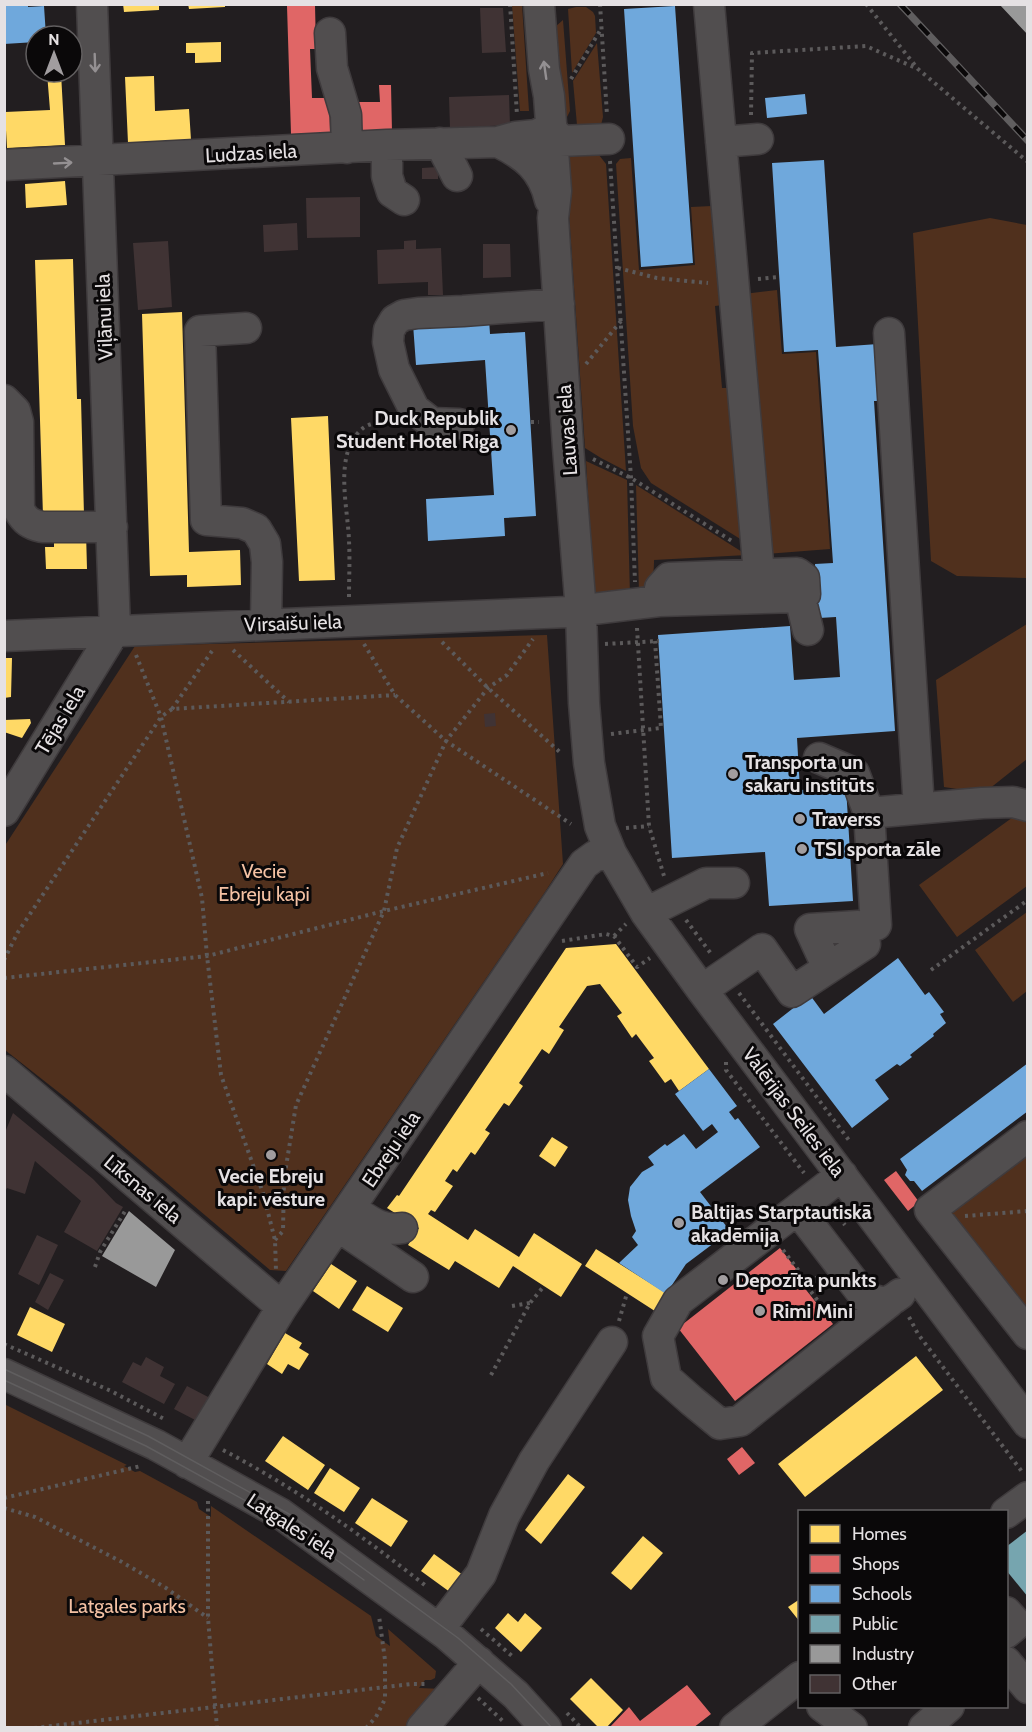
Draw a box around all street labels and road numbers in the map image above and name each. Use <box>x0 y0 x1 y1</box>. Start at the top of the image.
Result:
street label: Ludzas iela <box>204 139 298 167</box>
street label: Viļānu iela <box>90 273 119 361</box>
street label: Lauvas iela <box>552 383 582 476</box>
street label: Virsaišu iela <box>244 609 343 637</box>
street label: Tējas iela <box>30 681 90 759</box>
street label: Valērijas Seiles iela <box>738 1043 851 1182</box>
street label: Ebreju iela <box>357 1106 425 1192</box>
street label: Līksnas iela <box>99 1150 187 1229</box>
street label: Latgales iela <box>243 1488 342 1564</box>

